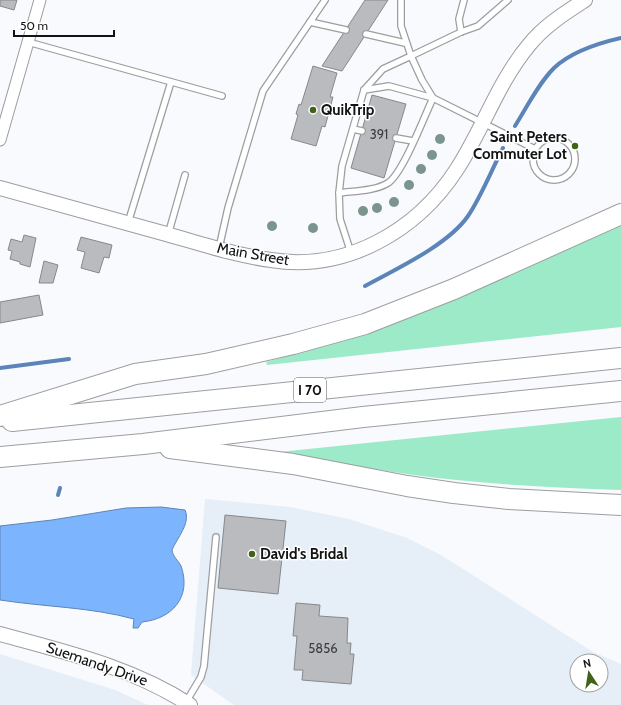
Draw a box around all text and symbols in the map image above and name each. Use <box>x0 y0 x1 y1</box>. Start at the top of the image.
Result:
scale bar <box>14 12 114 38</box>
text: 50 m <box>20 18 48 33</box>
place label: QuikTrip <box>321 101 375 119</box>
marker: QuikTrip <box>308 105 318 115</box>
house number: 391 <box>370 126 388 142</box>
place label: Saint Peters Commuter Lot <box>473 128 567 163</box>
marker: Saint Peters Commuter Lot <box>570 141 580 151</box>
street label: Main Street <box>216 239 290 269</box>
road number: I 70 <box>294 378 326 402</box>
place label: David's Bridal <box>260 545 348 563</box>
marker: David's Bridal <box>247 549 257 559</box>
street label: Suemandy Drive <box>44 638 150 690</box>
house number: 5856 <box>308 640 338 656</box>
north arrow <box>569 653 609 693</box>
text: N <box>582 656 592 671</box>

